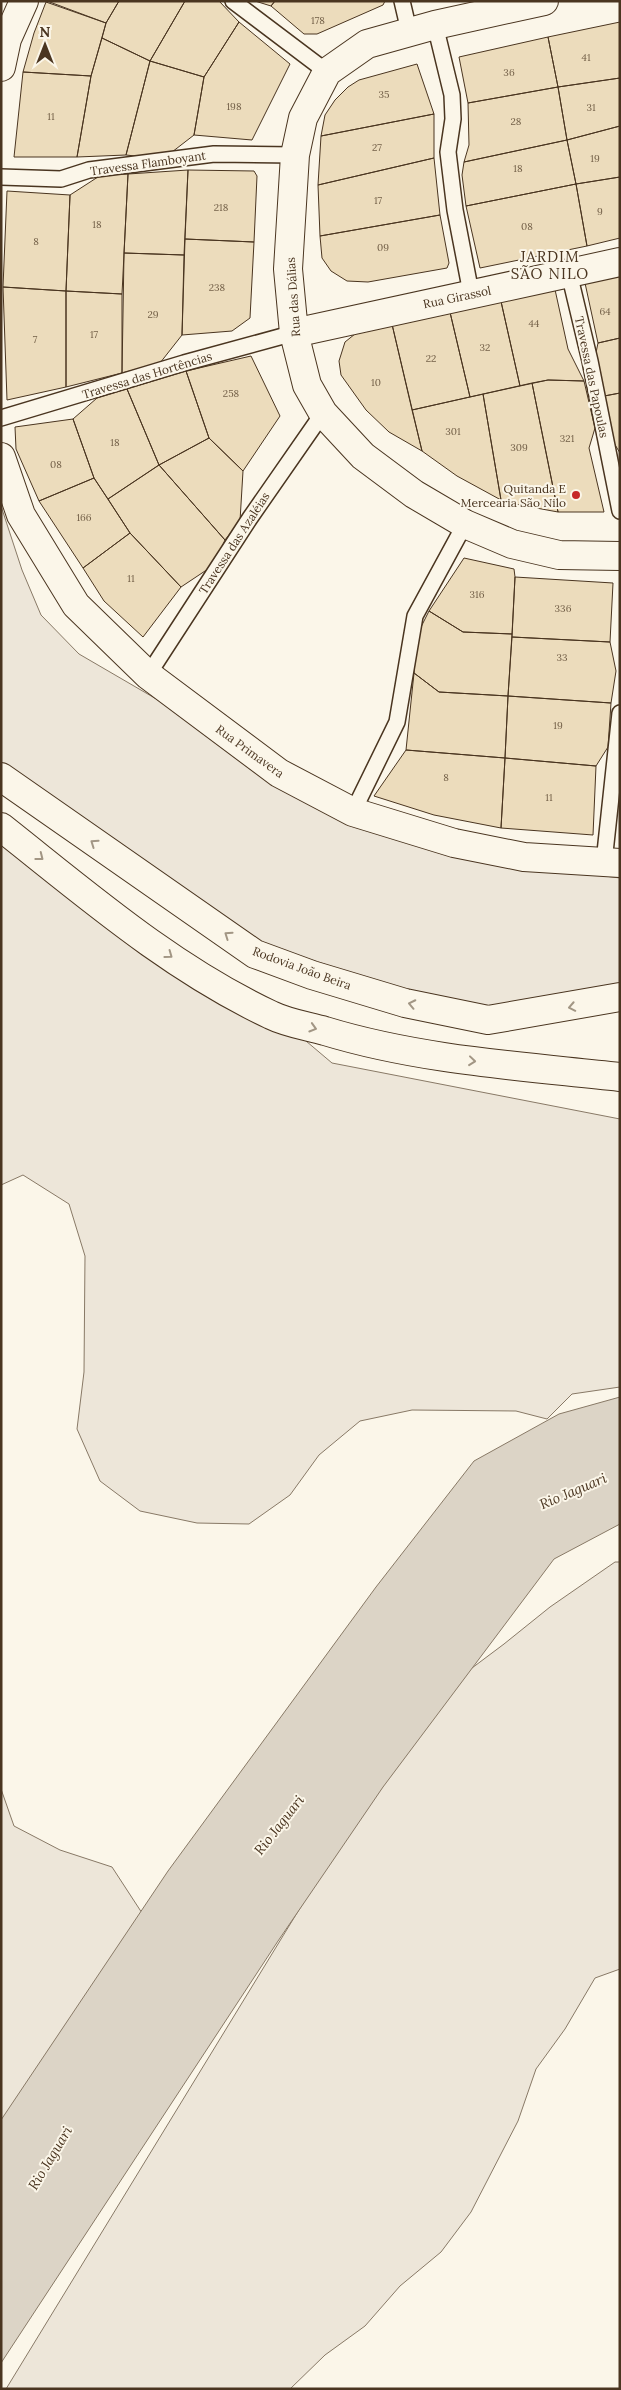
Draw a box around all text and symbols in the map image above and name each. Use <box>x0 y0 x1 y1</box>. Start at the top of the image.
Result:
house number: 178 <box>311 14 325 27</box>
north arrow <box>20 20 70 70</box>
text: N <box>40 23 51 41</box>
house number: 41 <box>581 51 591 64</box>
house number: 36 <box>503 66 515 79</box>
house number: 35 <box>378 88 390 101</box>
house number: 198 <box>226 100 242 113</box>
house number: 31 <box>586 101 596 114</box>
house number: 11 <box>47 110 55 123</box>
house number: 28 <box>511 115 522 128</box>
house number: 27 <box>372 141 382 154</box>
street label: Travessa Flamboyant <box>89 147 207 179</box>
house number: 19 <box>590 152 600 165</box>
house number: 18 <box>513 162 523 175</box>
house number: 17 <box>374 194 383 207</box>
house number: 218 <box>214 201 229 214</box>
house number: 9 <box>597 205 603 218</box>
house number: 18 <box>92 218 102 231</box>
house number: 08 <box>521 220 533 233</box>
house number: 8 <box>33 235 39 248</box>
house number: 09 <box>377 241 389 254</box>
district label: JARDIM SÃO NILO <box>511 247 589 283</box>
street label: Rua das Dálias <box>283 256 303 337</box>
house number: 238 <box>209 281 226 294</box>
street label: Rua Girassol <box>422 282 492 312</box>
house number: 64 <box>599 305 611 318</box>
house number: 29 <box>147 308 159 321</box>
street label: Travessa das Papoulas <box>572 315 612 439</box>
house number: 44 <box>529 317 540 330</box>
house number: 17 <box>90 328 99 341</box>
house number: 7 <box>33 333 38 346</box>
house number: 32 <box>480 341 490 354</box>
street label: Travessa das Hortências <box>80 348 214 402</box>
house number: 22 <box>426 352 436 365</box>
house number: 10 <box>371 376 381 389</box>
house number: 258 <box>223 387 240 400</box>
house number: 301 <box>445 425 461 438</box>
house number: 321 <box>560 432 575 445</box>
house number: 18 <box>110 436 120 449</box>
house number: 309 <box>510 441 528 454</box>
house number: 08 <box>50 458 62 471</box>
place label: Quitanda E Mercearia São Nilo <box>461 481 566 510</box>
street label: Travessa das Azaléias <box>195 489 273 597</box>
marker: Quitanda E Mercearia São Nilo <box>570 489 582 501</box>
house number: 166 <box>76 511 92 524</box>
house number: 11 <box>127 572 135 585</box>
house number: 316 <box>470 588 485 601</box>
house number: 336 <box>555 602 572 615</box>
house number: 33 <box>556 651 568 664</box>
house number: 19 <box>553 719 563 732</box>
street label: Rua Primavera <box>213 721 287 781</box>
house number: 8 <box>443 771 449 784</box>
house number: 11 <box>545 791 553 804</box>
one-way arrow <box>91 840 100 849</box>
one-way arrow <box>34 851 43 860</box>
one-way arrow <box>224 932 234 941</box>
street label: Rodovia João Beira <box>251 943 353 993</box>
one-way arrow <box>163 949 173 958</box>
one-way arrow <box>408 999 416 1010</box>
one-way arrow <box>568 1001 576 1011</box>
one-way arrow <box>308 1022 317 1032</box>
one-way arrow <box>468 1055 476 1066</box>
water label: Rio Jaguari <box>537 1469 610 1513</box>
water label: Rio Jaguari <box>250 1791 308 1858</box>
water label: Rio Jaguari <box>24 2123 76 2193</box>

